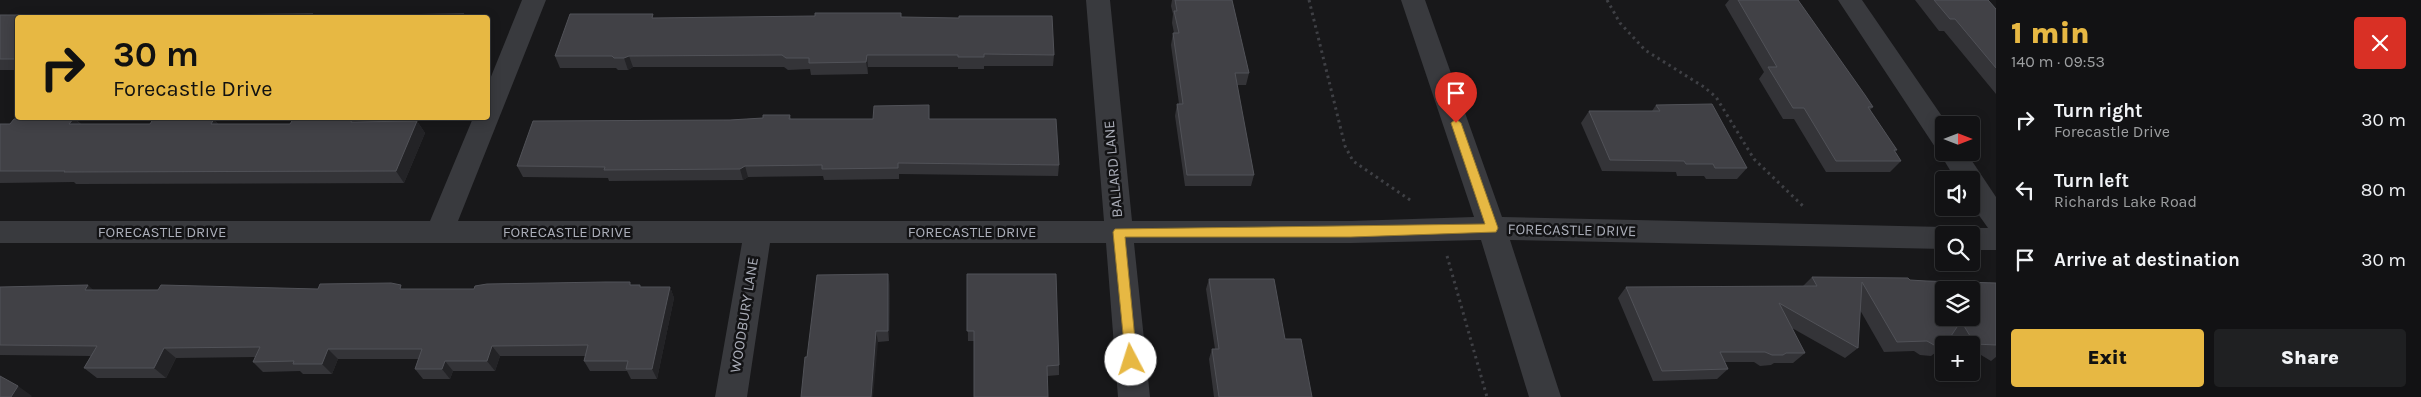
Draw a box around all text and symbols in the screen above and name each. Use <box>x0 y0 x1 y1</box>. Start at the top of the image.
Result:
text: 1 min <box>2011 15 2090 51</box>
button: close <box>2354 17 2406 69</box>
text: 30 m <box>113 34 199 75</box>
icon: right <box>30 35 95 100</box>
text: 140 m · 09:53 <box>2011 52 2105 71</box>
pin <box>1435 72 1477 123</box>
text: Forecastle Drive <box>113 76 273 102</box>
icon: arrive <box>1442 79 1470 107</box>
text: Turn right <box>2054 100 2143 122</box>
icon: right <box>2011 106 2039 134</box>
text: 30 m <box>2361 109 2406 131</box>
north arrow <box>1935 116 1980 161</box>
map controls <box>1935 116 1980 381</box>
street label: BALLARD LANE <box>1100 120 1126 218</box>
text: Forecastle Drive <box>2054 122 2170 141</box>
text: Turn left <box>2054 170 2129 192</box>
button: sound <box>1935 171 1980 216</box>
icon: left <box>2011 176 2039 204</box>
text: 80 m <box>2361 179 2406 201</box>
text: Richards Lake Road <box>2054 192 2197 211</box>
street label: FORECASTLE DRIVE <box>1507 220 1637 240</box>
street label: FORECASTLE DRIVE <box>98 223 226 241</box>
street label: FORECASTLE DRIVE <box>503 223 631 241</box>
street label: FORECASTLE DRIVE <box>908 223 1036 241</box>
button: search <box>1935 226 1980 271</box>
icon: arrive <box>2011 246 2039 274</box>
text: Arrive at destination <box>2054 249 2240 271</box>
text: 30 m <box>2361 249 2406 271</box>
street label: WOODBURY LANE <box>726 256 762 374</box>
button: layers <box>1935 281 1980 326</box>
button: Exit <box>2011 329 2204 387</box>
button: Share <box>2214 329 2406 387</box>
position arrow <box>1104 333 1156 385</box>
button: + <box>1935 336 1980 381</box>

